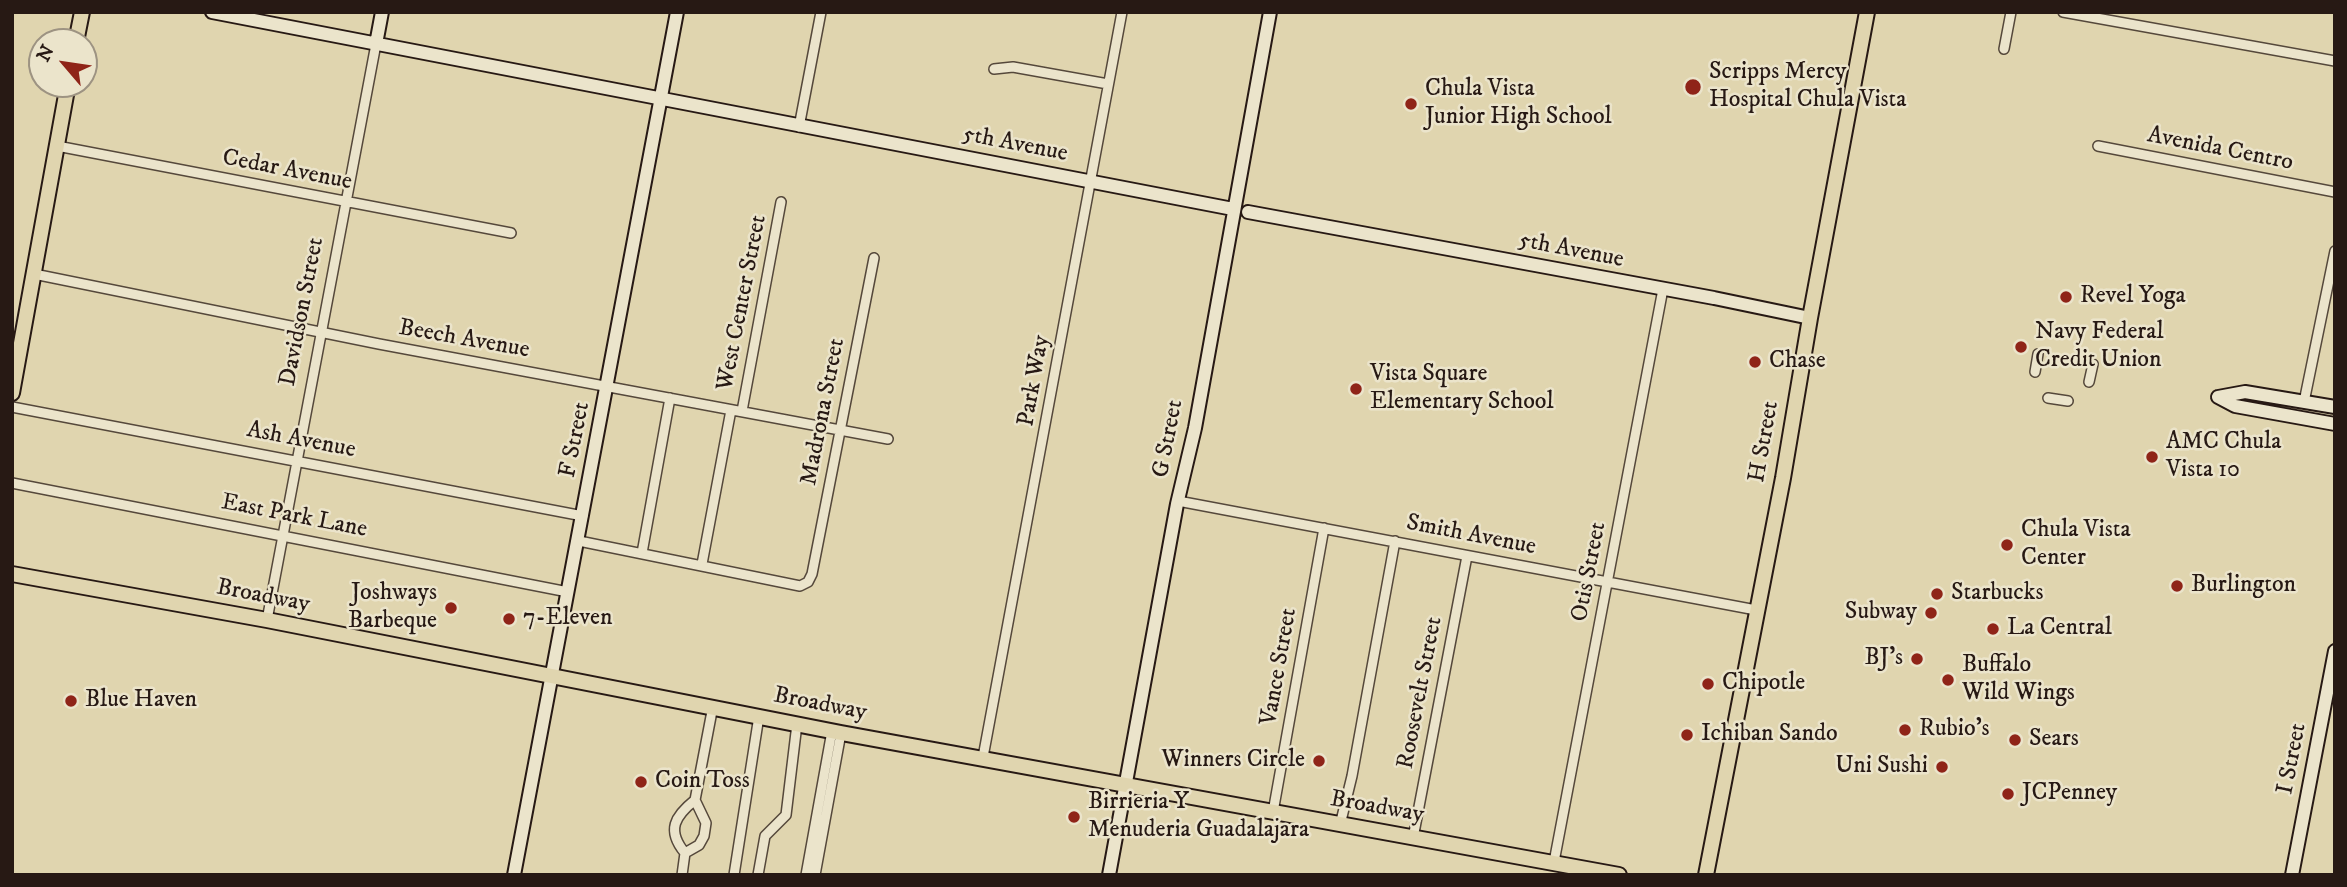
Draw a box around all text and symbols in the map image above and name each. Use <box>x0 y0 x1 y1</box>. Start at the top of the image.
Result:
north arrow <box>28 28 98 98</box>
text: N <box>32 41 60 66</box>
place label: Scripps Mercy Hospital Chula Vista <box>1709 59 1906 115</box>
place label: Chula Vista Junior High School <box>1425 76 1612 132</box>
marker: Scripps Mercy Hospital Chula Vista <box>1683 77 1703 97</box>
marker: Chula Vista Junior High School <box>1403 96 1419 112</box>
street label: 5th Avenue <box>960 121 1070 169</box>
street label: Avenida Centro <box>2145 122 2295 178</box>
street label: Cedar Avenue <box>220 144 354 198</box>
street label: West Center Street <box>712 213 774 393</box>
street label: 5th Avenue <box>1516 227 1626 275</box>
street label: Davidson Street <box>274 235 332 389</box>
place label: Revel Yoga <box>2080 283 2186 311</box>
marker: Revel Yoga <box>2058 289 2074 305</box>
street label: Beech Avenue <box>396 314 532 366</box>
place label: Navy Federal Credit Union <box>2035 319 2164 375</box>
street label: Park Way <box>1013 333 1057 429</box>
street label: Madrona Street <box>796 336 852 488</box>
marker: Navy Federal Credit Union <box>2013 339 2029 355</box>
place label: Chase <box>1769 348 1826 376</box>
marker: Chase <box>1747 354 1763 370</box>
place label: Vista Square Elementary School <box>1370 361 1554 417</box>
marker: Vista Square Elementary School <box>1348 381 1364 397</box>
street label: G Street <box>1147 398 1191 480</box>
street label: H Street <box>1744 399 1786 485</box>
street label: F Street <box>555 400 597 480</box>
street label: Ash Avenue <box>244 416 358 466</box>
place label: AMC Chula Vista 10 <box>2166 429 2282 485</box>
marker: AMC Chula Vista 10 <box>2144 449 2160 465</box>
street label: East Park Lane <box>219 489 369 545</box>
street label: Smith Avenue <box>1404 509 1538 563</box>
place label: Chula Vista Center <box>2021 517 2131 573</box>
street label: Otis Street <box>1566 520 1614 624</box>
marker: Chula Vista Center <box>1999 537 2015 553</box>
place label: Burlington <box>2191 572 2296 600</box>
street label: Broadway <box>214 574 312 620</box>
marker: Burlington <box>2169 578 2185 594</box>
place label: Joshways Barbeque <box>348 580 437 636</box>
place label: Starbucks <box>1951 580 2043 608</box>
marker: Starbucks <box>1929 586 1945 602</box>
place label: Subway <box>1845 599 1917 627</box>
marker: Joshways Barbeque <box>443 600 459 616</box>
place label: 7-Eleven <box>523 605 612 633</box>
marker: Subway <box>1923 605 1939 621</box>
street label: Vance Street <box>1256 606 1304 728</box>
marker: 7-Eleven <box>501 611 517 627</box>
street label: Roosevelt Street <box>1392 615 1450 771</box>
place label: La Central <box>2007 615 2112 643</box>
marker: La Central <box>1985 621 2001 637</box>
place label: BJ's <box>1865 645 1903 673</box>
marker: BJ's <box>1909 651 1925 667</box>
place label: Buffalo Wild Wings <box>1962 652 2075 708</box>
place label: Chipotle <box>1722 670 1805 698</box>
marker: Buffalo Wild Wings <box>1940 672 1956 688</box>
marker: Chipotle <box>1700 676 1716 692</box>
street label: Broadway <box>771 682 869 728</box>
place label: Blue Haven <box>85 687 197 715</box>
marker: Blue Haven <box>63 693 79 709</box>
place label: Rubio's <box>1919 716 1989 744</box>
place label: Ichiban Sando <box>1701 721 1838 749</box>
street label: I Street <box>2272 721 2314 797</box>
marker: Rubio's <box>1897 722 1913 738</box>
place label: Sears <box>2029 726 2079 754</box>
marker: Ichiban Sando <box>1679 727 1695 743</box>
marker: Sears <box>2007 732 2023 748</box>
place label: Winners Circle <box>1162 747 1305 775</box>
marker: Winners Circle <box>1311 753 1327 769</box>
place label: Uni Sushi <box>1835 753 1928 781</box>
marker: Uni Sushi <box>1934 759 1950 775</box>
place label: Coin Toss <box>655 768 750 796</box>
marker: Coin Toss <box>633 774 649 790</box>
place label: JCPenney <box>2022 780 2117 808</box>
street label: Broadway <box>1328 786 1426 830</box>
marker: JCPenney <box>2000 786 2016 802</box>
place label: Birrieria Y Menuderia Guadalajara <box>1088 789 1309 845</box>
marker: Birrieria Y Menuderia Guadalajara <box>1066 809 1082 825</box>

